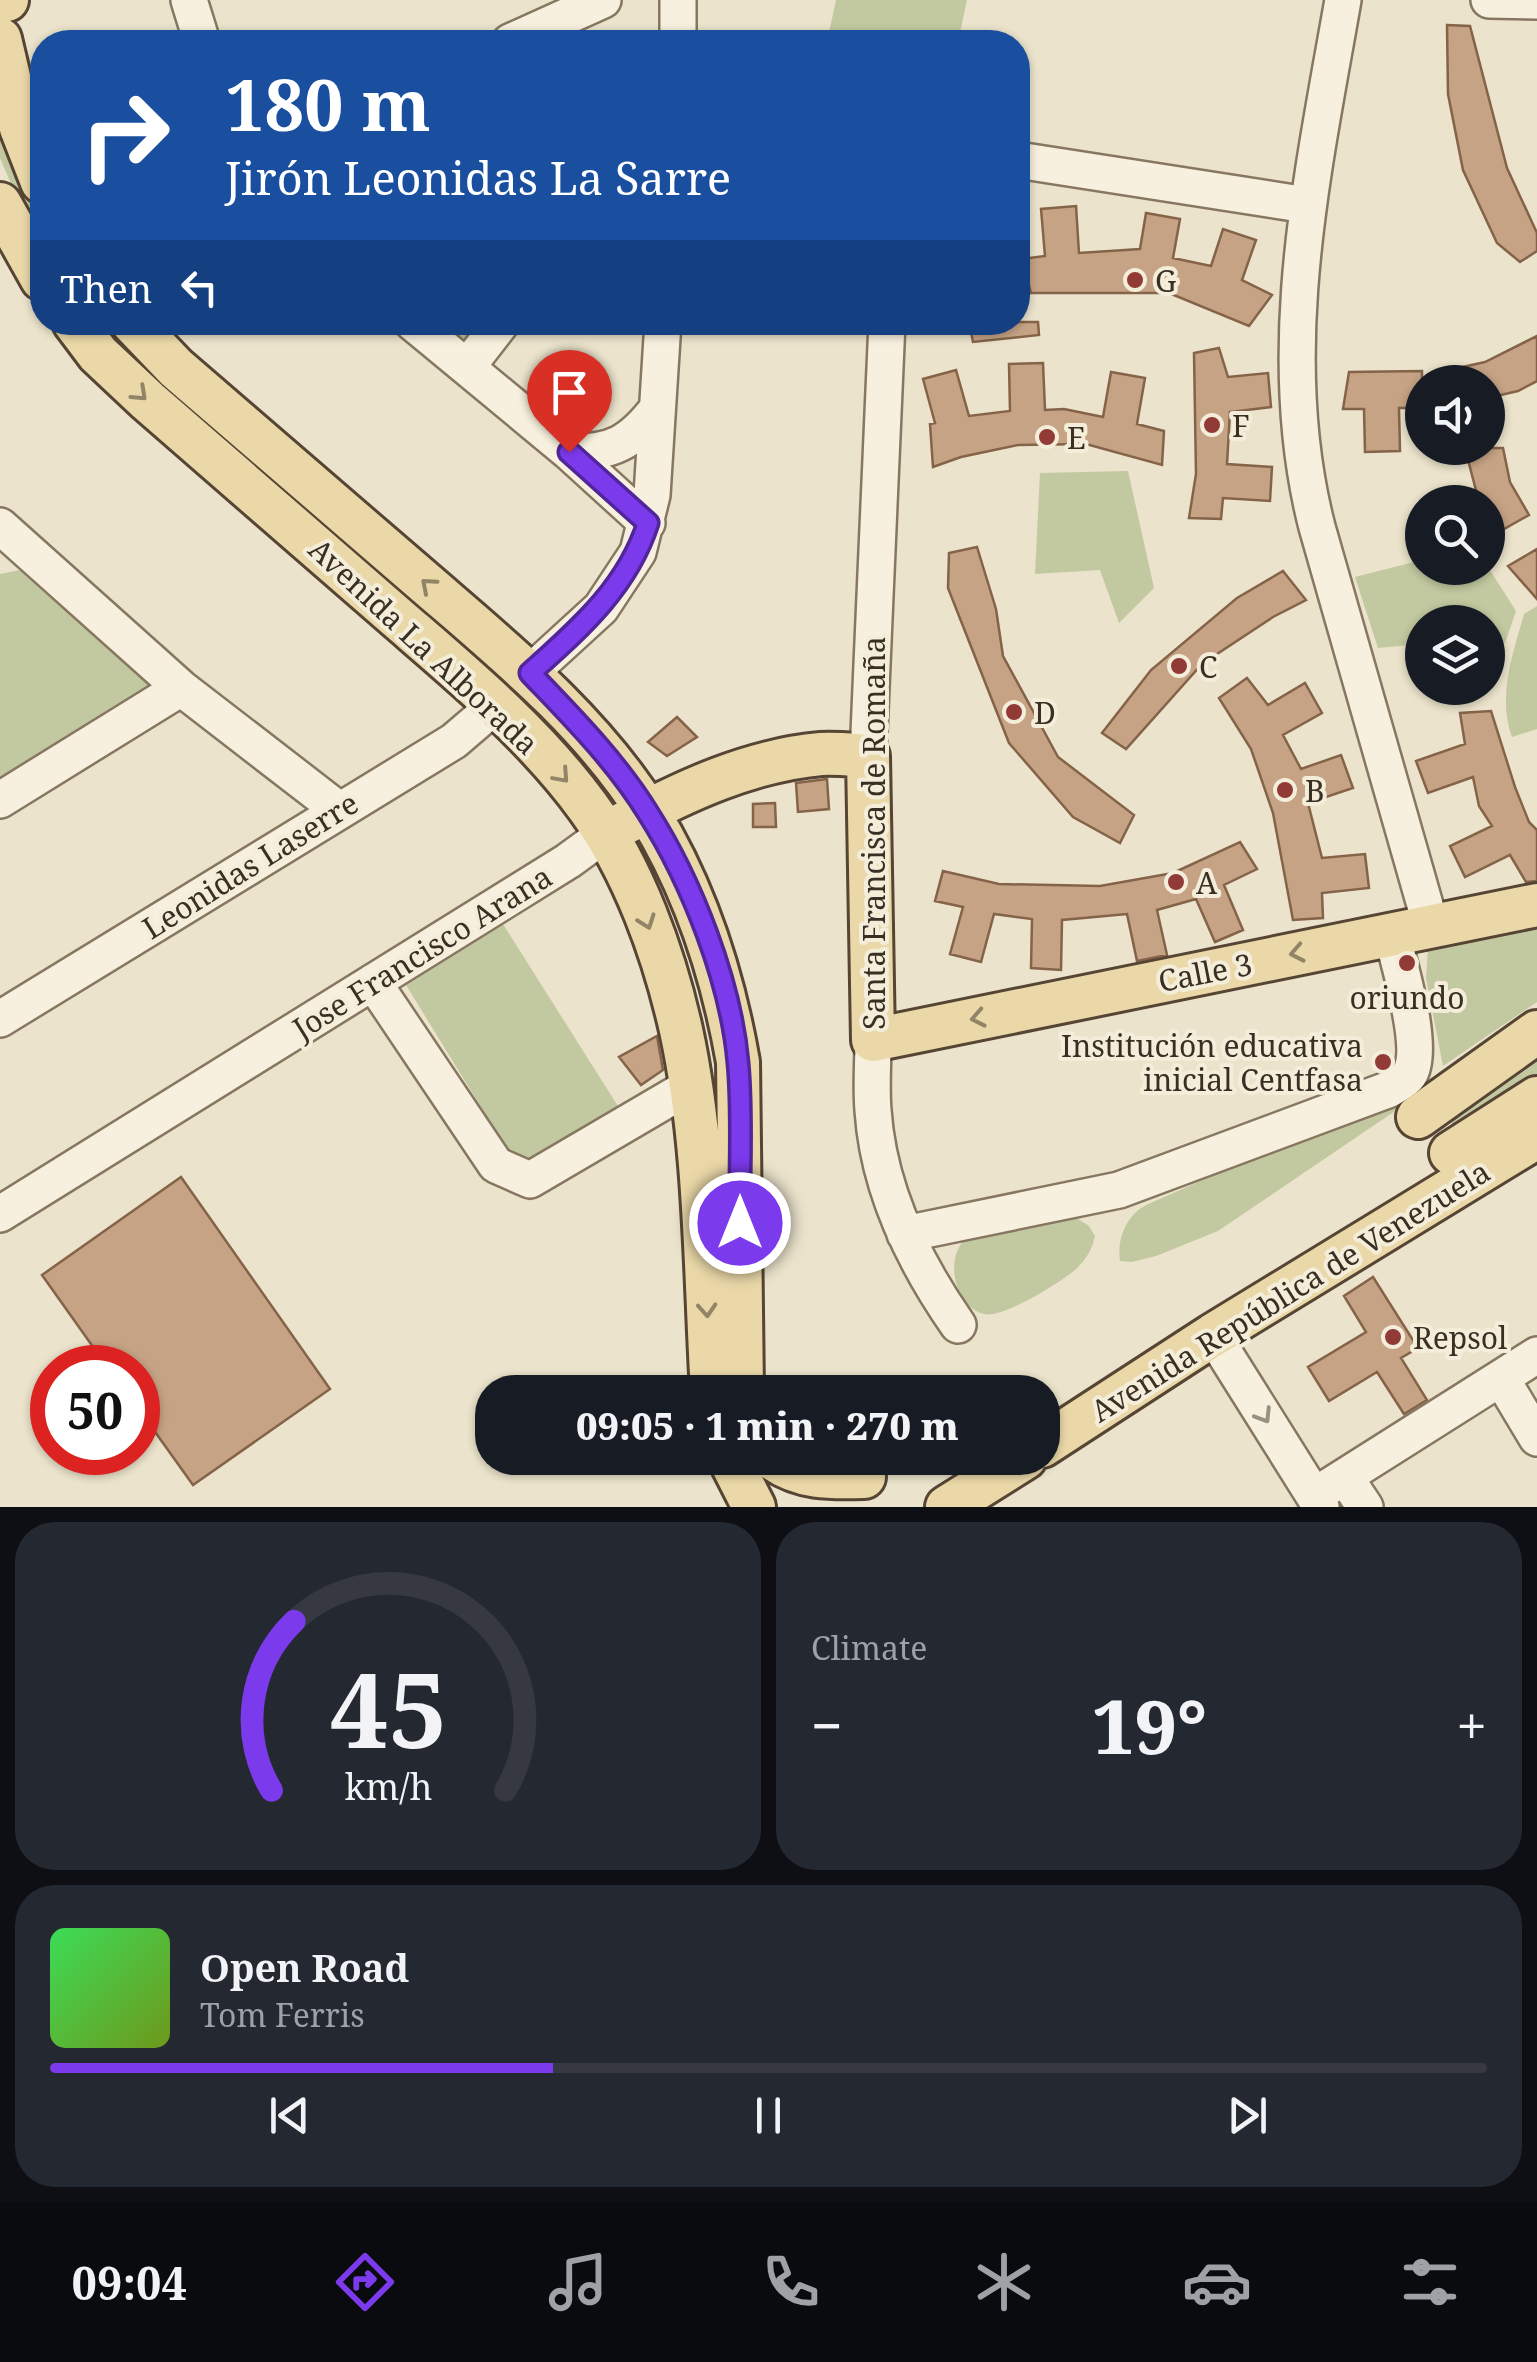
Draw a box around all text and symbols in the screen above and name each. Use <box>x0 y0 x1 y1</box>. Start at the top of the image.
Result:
text: 180 m <box>225 56 431 152</box>
icon: right <box>60 70 190 200</box>
text: Jirón Leonidas La Sarre <box>225 147 731 208</box>
icon: left <box>172 260 227 315</box>
place label: G <box>1155 260 1176 301</box>
text: Then <box>60 262 152 314</box>
marker: G <box>1124 269 1146 291</box>
pin <box>527 350 612 453</box>
icon: arrive <box>542 365 597 420</box>
map controls <box>1405 365 1505 705</box>
button: sound <box>1405 365 1505 465</box>
one-way arrow <box>129 382 147 400</box>
place label: F <box>1232 405 1250 446</box>
marker: F <box>1201 414 1223 436</box>
place label: E <box>1067 417 1086 458</box>
marker: E <box>1036 426 1058 448</box>
button: search <box>1405 485 1505 585</box>
street label: Avenida La Alborada <box>300 529 548 763</box>
one-way arrow <box>421 579 439 597</box>
button: layers <box>1405 605 1505 705</box>
street label: Santa Francisca de Romaña <box>853 636 894 1030</box>
place label: C <box>1199 646 1217 687</box>
marker: C <box>1168 655 1190 677</box>
place label: D <box>1034 692 1056 733</box>
marker: D <box>1003 701 1025 723</box>
one-way arrow <box>550 764 568 783</box>
place label: B <box>1305 770 1325 811</box>
marker: B <box>1274 779 1296 801</box>
street label: Leonidas Laserre <box>134 782 366 948</box>
street label: Jose Francisco Arana <box>284 856 559 1049</box>
place label: A <box>1196 862 1218 903</box>
marker: A <box>1165 871 1187 893</box>
one-way arrow <box>635 913 656 930</box>
one-way arrow <box>1289 942 1306 963</box>
street label: Calle 3 <box>1155 943 1255 1001</box>
marker: oriundo <box>1396 952 1418 974</box>
place label: oriundo <box>1349 977 1465 1018</box>
one-way arrow <box>970 1007 987 1028</box>
place label: Institución educativa inicial Centfasa <box>1061 1025 1363 1100</box>
marker: Institución educativa inicial Centfasa <box>1372 1051 1394 1073</box>
street label: Avenida República de Venezuela <box>1083 1151 1497 1431</box>
position arrow <box>688 1171 792 1275</box>
one-way arrow <box>696 1303 717 1319</box>
place label: Repsol <box>1413 1317 1507 1358</box>
marker: Repsol <box>1382 1326 1404 1348</box>
speed limit sign: 50 <box>30 1345 160 1475</box>
text: 09:05 · 1 min · 270 m <box>576 1399 959 1451</box>
one-way arrow <box>1251 1405 1270 1423</box>
text: Climate <box>811 1626 927 1669</box>
text: 45 <box>329 1637 447 1778</box>
text: 19° <box>1092 1674 1207 1776</box>
text: − <box>811 1687 843 1762</box>
text: + <box>1456 1687 1487 1762</box>
text: km/h <box>344 1762 432 1810</box>
text: Open Road <box>200 1941 409 1993</box>
text: Tom Ferris <box>200 1993 365 2036</box>
icon: previous <box>262 2088 317 2143</box>
icon: pause <box>741 2088 796 2143</box>
icon: next <box>1220 2088 1275 2143</box>
icon: directions <box>330 2247 400 2317</box>
icon: music <box>543 2247 613 2317</box>
icon: phone <box>756 2247 826 2317</box>
icon: climate <box>969 2247 1039 2317</box>
icon: car <box>1182 2247 1252 2317</box>
icon: filters <box>1395 2247 1465 2317</box>
text: 09:04 <box>72 2252 187 2313</box>

